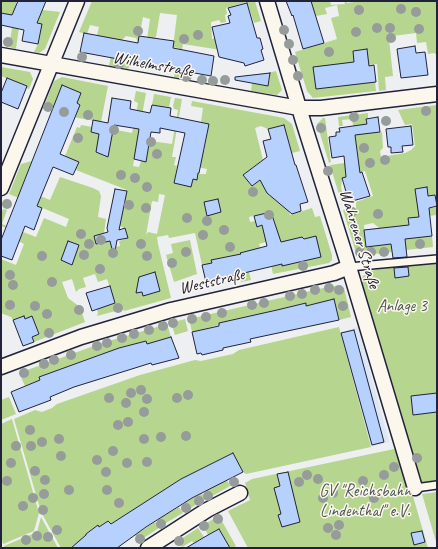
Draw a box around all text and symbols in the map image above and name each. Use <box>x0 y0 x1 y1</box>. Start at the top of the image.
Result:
street label: Wilhelmstraße <box>111 48 195 82</box>
street label: Wahrener Straße <box>334 187 384 291</box>
street label: Weststraße <box>178 265 246 299</box>
park label: Anlage 3 <box>377 297 427 317</box>
park label: GV "Reichsbahn Lindenthal" e.V. <box>319 482 411 522</box>

